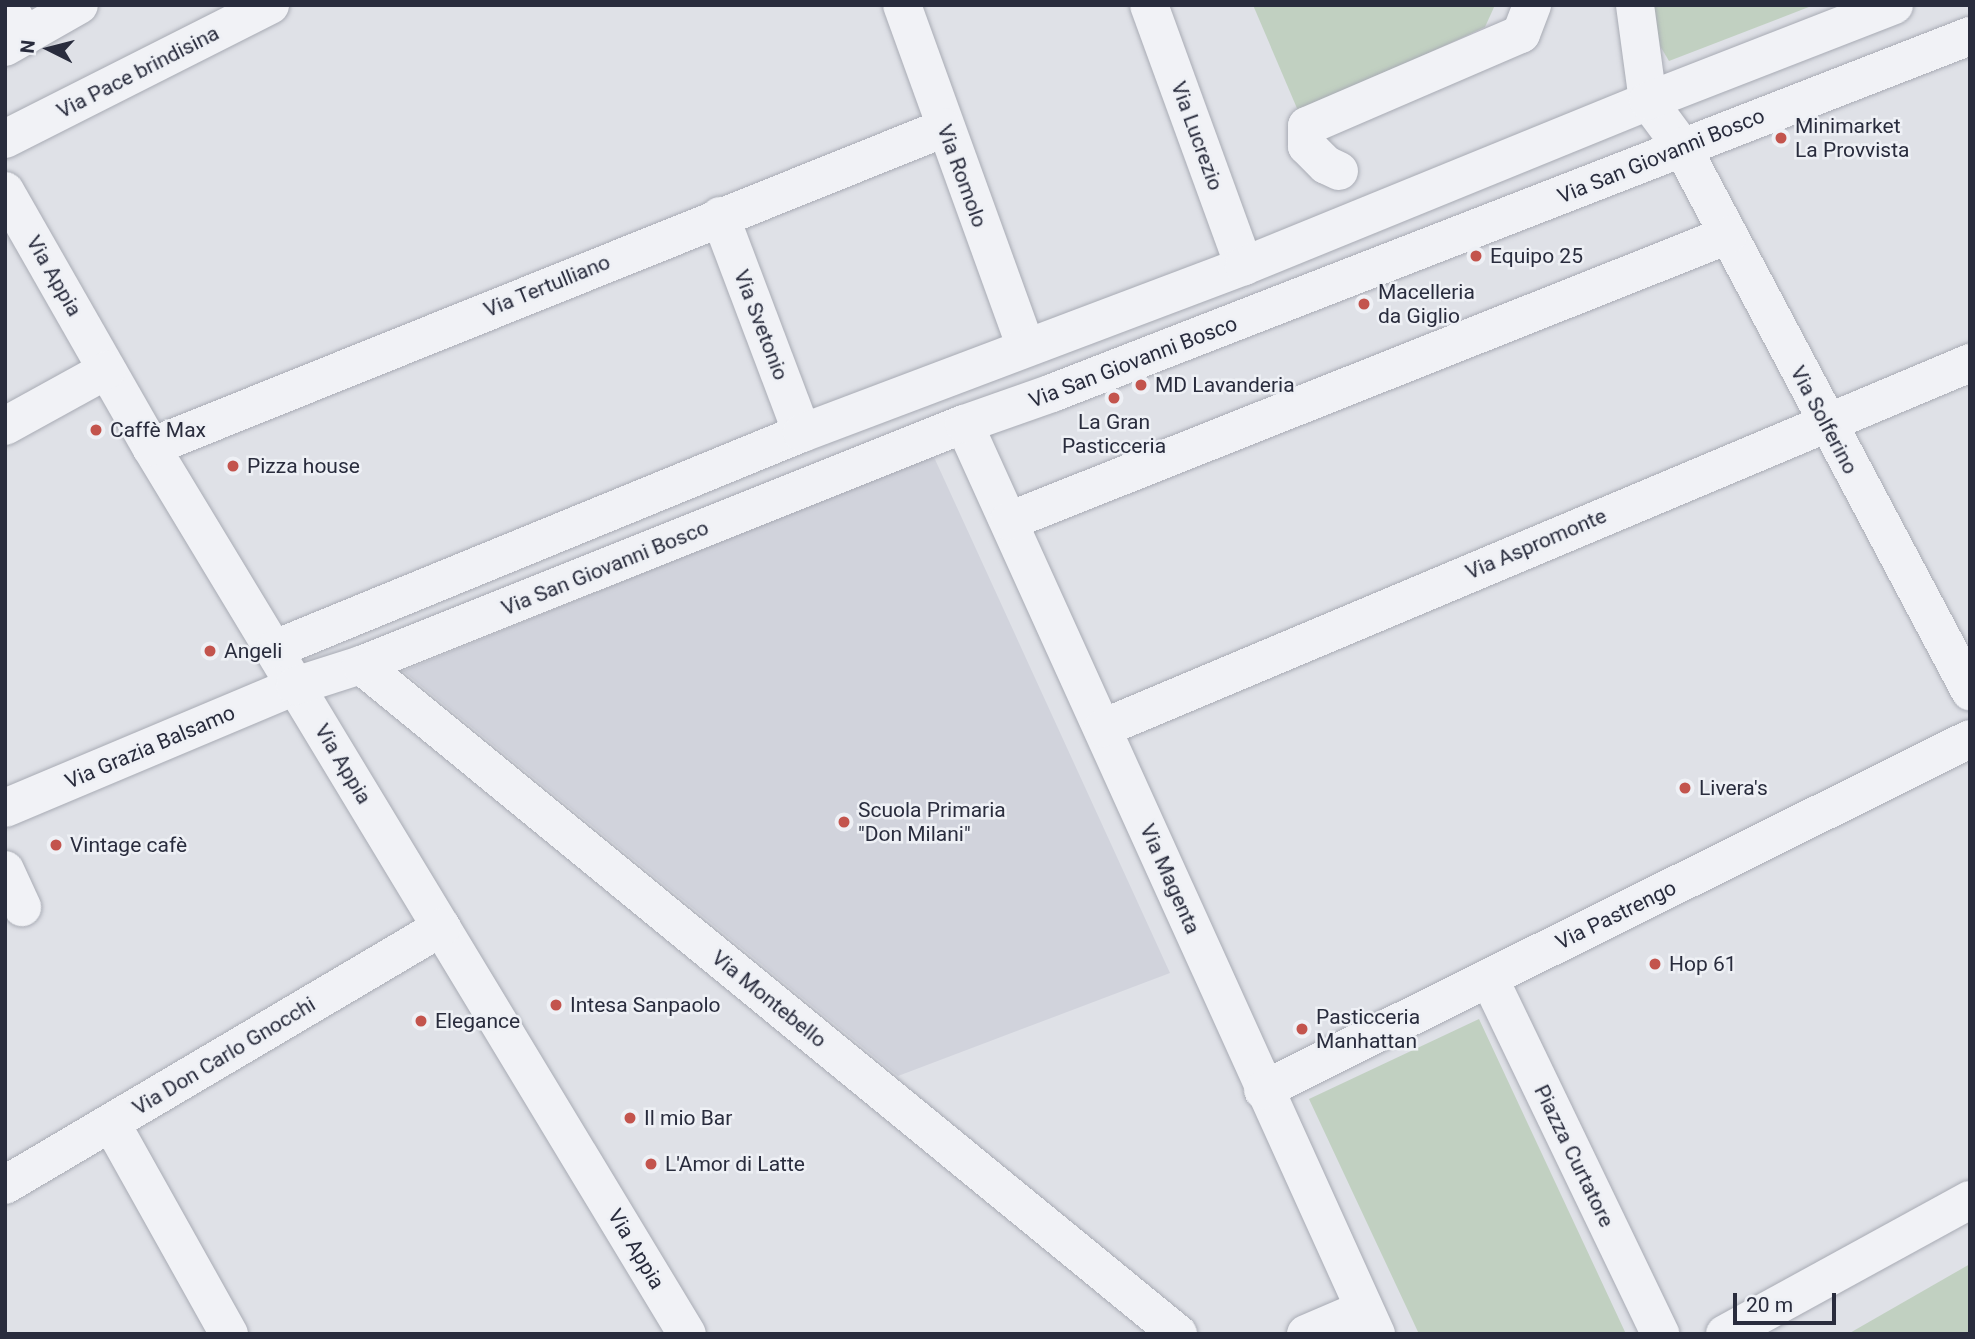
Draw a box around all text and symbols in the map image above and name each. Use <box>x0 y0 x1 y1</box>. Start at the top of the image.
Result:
north arrow <box>14 14 84 84</box>
street label: Via Pace brindisina <box>53 20 223 124</box>
text: N <box>15 39 40 55</box>
street label: Via Lucrezio <box>1166 78 1228 194</box>
street label: Via San Giovanni Bosco <box>1554 103 1768 209</box>
place label: Minimarket La Provvista <box>1795 113 1910 163</box>
street label: Via Romolo <box>932 121 992 231</box>
marker: Minimarket La Provvista <box>1773 130 1789 146</box>
street label: Via Appia <box>21 231 87 321</box>
place label: Equipo 25 <box>1490 243 1583 269</box>
marker: Equipo 25 <box>1468 248 1484 264</box>
street label: Via Tertulliano <box>480 249 614 323</box>
street label: Via Svetonio <box>728 266 794 384</box>
place label: Macelleria da Giglio <box>1378 279 1475 329</box>
marker: Macelleria da Giglio <box>1356 296 1372 312</box>
street label: Via San Giovanni Bosco <box>1025 311 1241 413</box>
street label: Via Solferino <box>1785 362 1863 478</box>
place label: MD Lavanderia <box>1155 372 1295 398</box>
marker: MD Lavanderia <box>1133 377 1149 393</box>
marker: La Gran Pasticceria <box>1106 390 1122 406</box>
place label: La Gran Pasticceria <box>1062 409 1166 459</box>
place label: Caffè Max <box>110 417 206 443</box>
marker: Caffè Max <box>88 422 104 438</box>
place label: Pizza house <box>247 453 360 479</box>
marker: Pizza house <box>225 458 241 474</box>
street label: Via Aspromonte <box>1462 503 1610 585</box>
street label: Via San Giovanni Bosco <box>498 515 712 621</box>
place label: Angeli <box>224 638 282 664</box>
marker: Angeli <box>202 643 218 659</box>
street label: Via Grazia Balsamo <box>61 700 239 794</box>
street label: Via Appia <box>309 719 377 809</box>
place label: Livera's <box>1699 775 1768 801</box>
marker: Livera's <box>1677 780 1693 796</box>
place label: Scuola Primaria "Don Milani" <box>858 797 1006 847</box>
marker: Scuola Primaria "Don Milani" <box>836 814 852 830</box>
street label: Via Magenta <box>1135 820 1205 938</box>
place label: Vintage cafè <box>70 832 187 858</box>
marker: Vintage cafè <box>48 837 64 853</box>
street label: Via Pastrengo <box>1552 875 1680 955</box>
street label: Via Montebello <box>707 945 831 1053</box>
place label: Hop 61 <box>1669 951 1737 977</box>
marker: Hop 61 <box>1647 956 1663 972</box>
street label: Via Don Carlo Gnocchi <box>128 991 320 1121</box>
place label: Intesa Sanpaolo <box>570 992 721 1018</box>
marker: Intesa Sanpaolo <box>548 997 564 1013</box>
place label: Pasticceria Manhattan <box>1316 1004 1420 1054</box>
place label: Elegance <box>435 1008 520 1034</box>
marker: Elegance <box>413 1013 429 1029</box>
marker: Pasticceria Manhattan <box>1294 1021 1310 1037</box>
street label: Piazza Curtatore <box>1529 1081 1619 1231</box>
place label: Il mio Bar <box>644 1105 732 1131</box>
marker: Il mio Bar <box>622 1110 638 1126</box>
place label: L'Amor di Latte <box>665 1151 805 1177</box>
marker: L'Amor di Latte <box>643 1156 659 1172</box>
street label: Via Appia <box>602 1204 670 1294</box>
scale bar <box>1737 1280 1840 1324</box>
text: 20 m <box>1746 1293 1793 1317</box>

